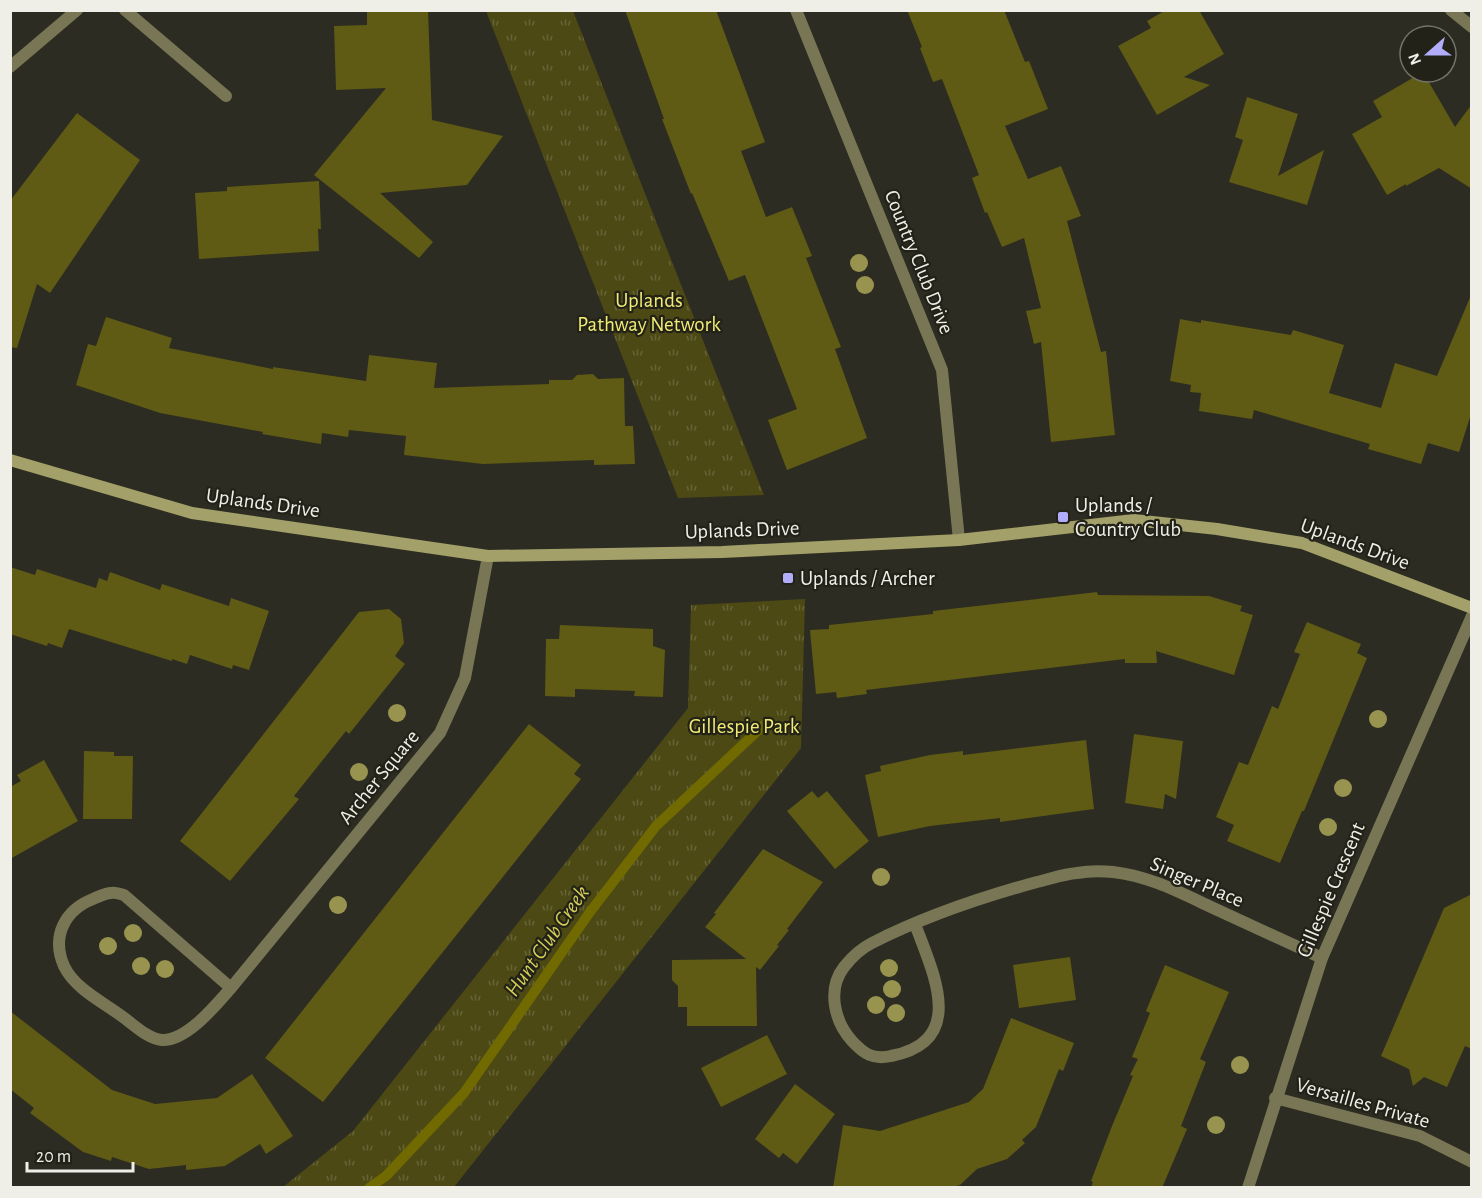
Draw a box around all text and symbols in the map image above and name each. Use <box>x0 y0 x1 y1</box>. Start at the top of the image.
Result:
north arrow <box>1398 24 1458 84</box>
text: N <box>1405 51 1424 67</box>
street label: Country Club Drive <box>881 187 957 337</box>
park label: Uplands Pathway Network <box>577 290 721 335</box>
street label: Uplands Drive <box>205 485 321 521</box>
place label: Uplands / Country Club <box>1075 495 1181 540</box>
marker: Uplands / Country Club <box>1056 510 1070 524</box>
street label: Uplands Drive <box>1298 515 1412 573</box>
street label: Uplands Drive <box>684 518 800 542</box>
place label: Uplands / Archer <box>800 568 935 589</box>
marker: Uplands / Archer <box>781 571 795 585</box>
park label: Gillespie Park <box>689 716 800 737</box>
street label: Archer Square <box>335 726 423 828</box>
street label: Gillespie Crescent <box>1293 819 1369 961</box>
street label: Singer Place <box>1147 853 1247 911</box>
water label: Hunt Club Creek <box>501 882 593 1000</box>
street label: Versailles Private <box>1294 1074 1432 1132</box>
scale bar <box>27 1135 134 1173</box>
text: 20 m <box>36 1148 71 1166</box>

